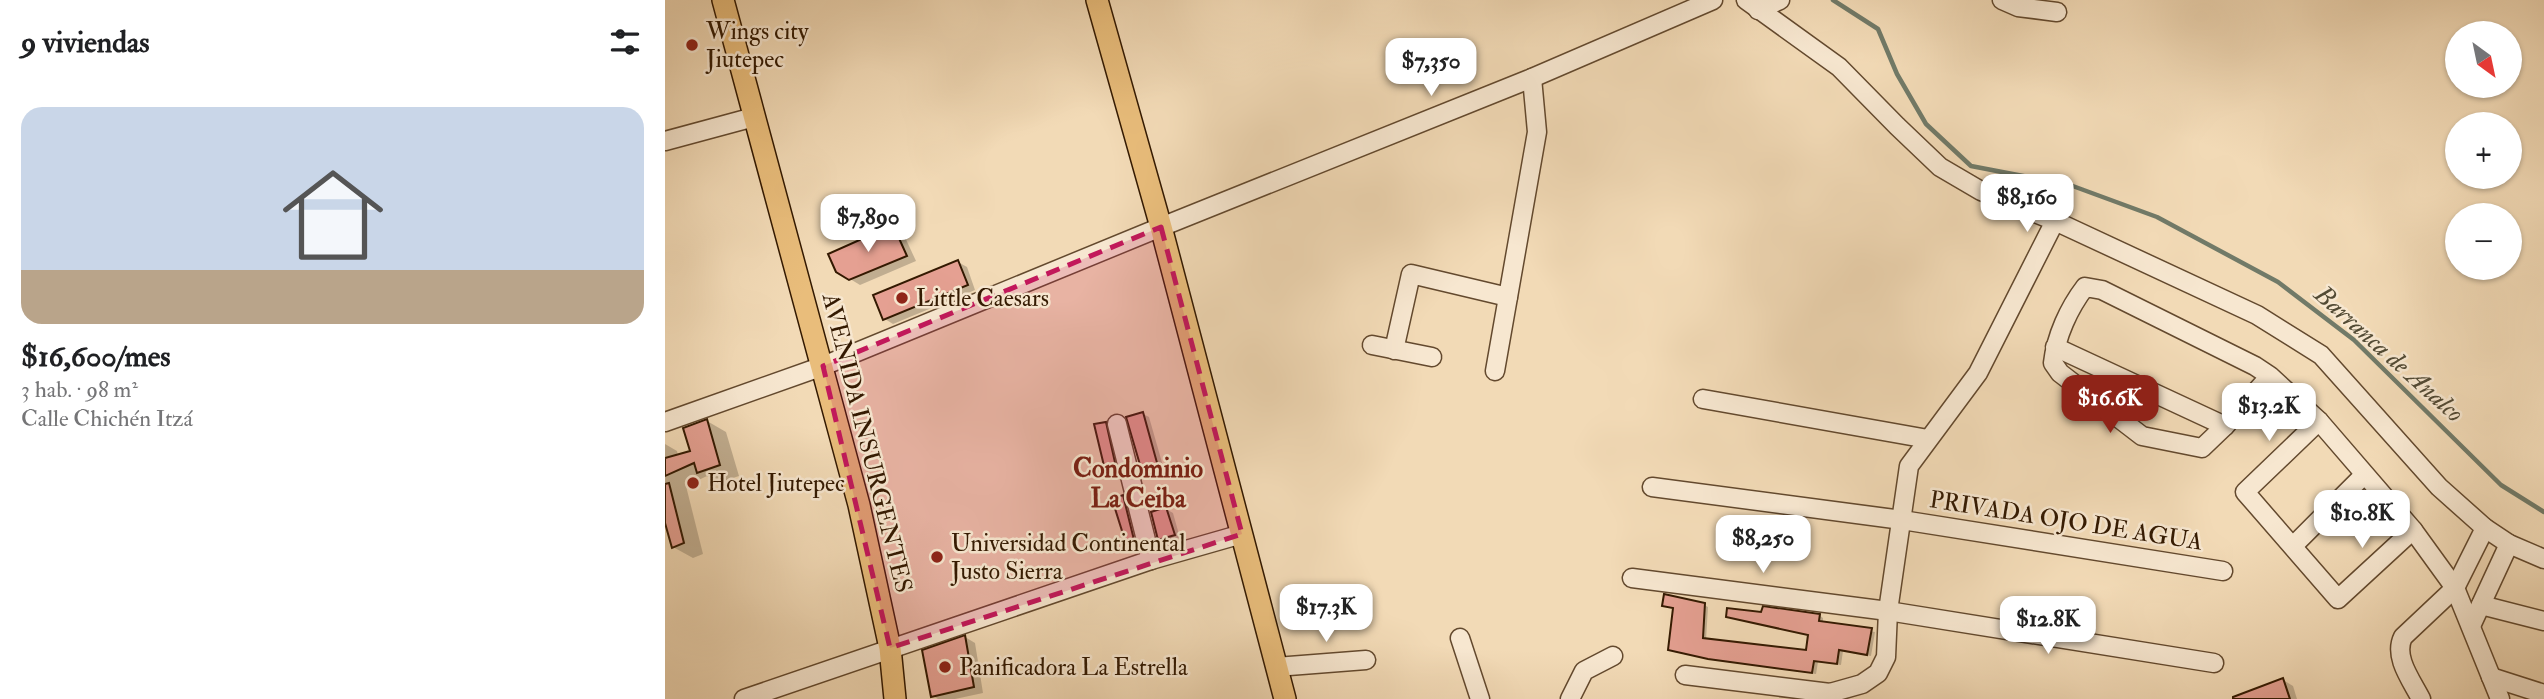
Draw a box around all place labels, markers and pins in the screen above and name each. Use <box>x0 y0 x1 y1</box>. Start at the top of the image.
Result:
place label: Wings city Jiutepec <box>705 16 809 75</box>
marker: Wings city Jiutepec <box>684 37 700 53</box>
pin: $7,350 <box>1374 38 1488 98</box>
pin: $8,160 <box>1970 174 2084 234</box>
pin: $7,890 <box>811 194 925 254</box>
place label: Little Caesars <box>916 283 1049 314</box>
marker: Little Caesars <box>894 290 910 306</box>
pin: $16.6K <box>2053 376 2167 435</box>
pin: $13.2K <box>2212 384 2326 443</box>
place label: Hotel Jiutepec <box>707 468 845 499</box>
marker: Hotel Jiutepec <box>685 475 701 491</box>
pin: $10.8K <box>2305 490 2419 550</box>
pin: $8,250 <box>1706 516 1820 575</box>
place label: Universidad Continental Justo Sierra <box>950 528 1185 587</box>
marker: Universidad Continental Justo Sierra <box>929 549 945 565</box>
pin: $17.3K <box>1269 584 1383 644</box>
pin: $12.8K <box>1991 596 2105 656</box>
place label: Panificadora La Estrella <box>959 652 1189 683</box>
marker: Panificadora La Estrella <box>937 659 953 675</box>

